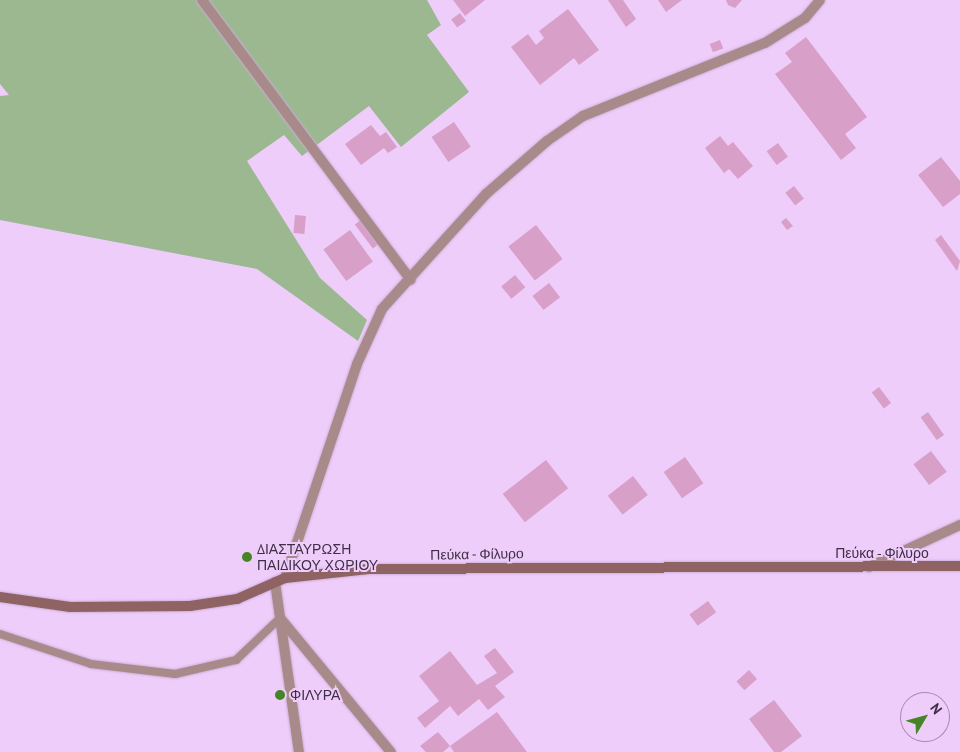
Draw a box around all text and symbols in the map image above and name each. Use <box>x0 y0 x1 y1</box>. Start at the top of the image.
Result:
place label: ΔΙΑΣΤΑΥΡΩΣΗ ΠΑΙΔΙΚΟΥ ΧΩΡΙΟΥ <box>257 541 378 574</box>
street label: Πεύκα - Φίλυρο <box>429 545 525 563</box>
street label: Πεύκα - Φίλυρο <box>834 545 930 561</box>
marker: ΔΙΑΣΤΑΥΡΩΣΗ ΠΑΙΔΙΚΟΥ ΧΩΡΙΟΥ <box>241 551 253 563</box>
place label: ΦΙΛΥΡΑ <box>290 687 340 703</box>
marker: ΦΙΛΥΡΑ <box>274 689 286 701</box>
north arrow <box>900 692 950 742</box>
text: N <box>926 699 946 718</box>

